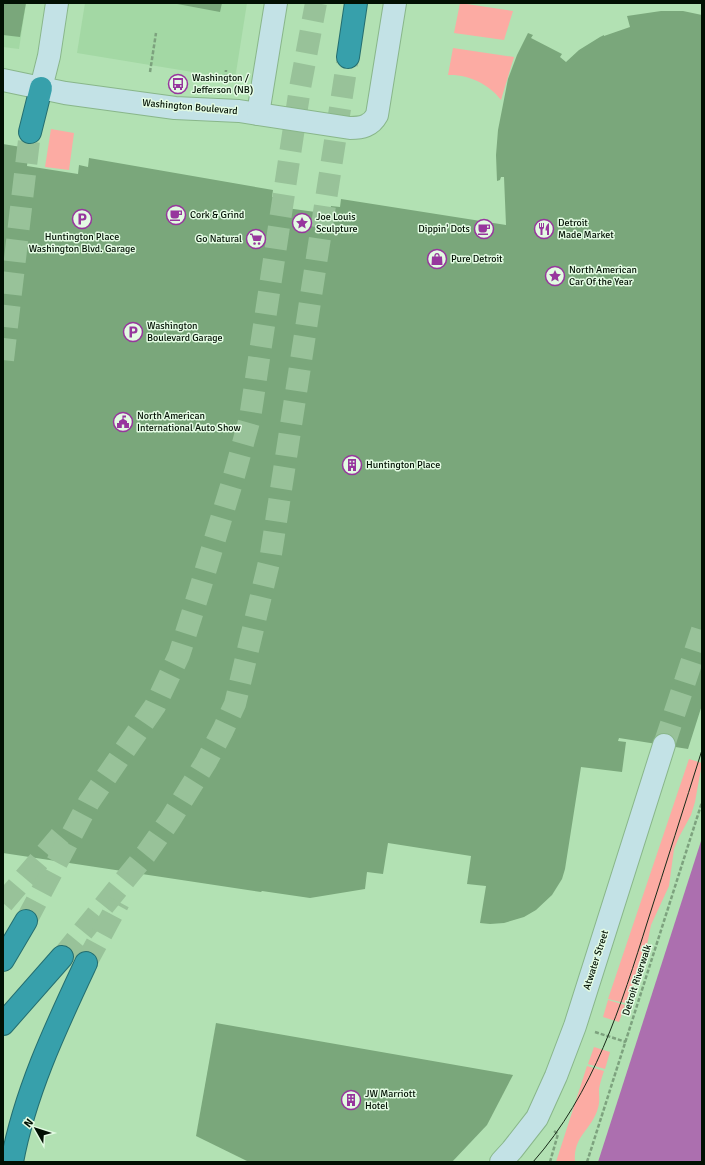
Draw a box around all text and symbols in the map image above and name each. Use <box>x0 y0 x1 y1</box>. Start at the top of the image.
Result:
place label: Washington / Jefferson (NB) <box>192 72 253 96</box>
bus stop icon: Washington / Jefferson (NB) <box>167 73 189 95</box>
street label: Washington Boulevard <box>142 97 238 117</box>
cafe icon: Cork & Grind <box>165 204 187 226</box>
parking icon: Huntington Place Washington Blvd. Garage <box>71 208 93 230</box>
place label: Cork & Grind <box>190 209 244 221</box>
place label: Joe Louis Sculpture <box>316 211 357 235</box>
place icon: Joe Louis Sculpture <box>291 212 313 234</box>
place label: Detroit Made Market <box>558 217 614 241</box>
cafe icon: Dippin' Dots <box>473 218 495 240</box>
restaurant icon: Detroit Made Market <box>533 218 555 240</box>
place label: Dippin' Dots <box>418 223 471 235</box>
supermarket icon: Go Natural <box>245 228 267 250</box>
place label: Huntington Place Washington Blvd. Garage <box>29 231 135 255</box>
place label: Go Natural <box>196 233 242 245</box>
shop icon: Pure Detroit <box>426 248 448 270</box>
place label: Pure Detroit <box>451 253 503 265</box>
place label: North American Car Of the Year <box>569 264 637 288</box>
place icon: North American Car Of the Year <box>544 265 566 287</box>
place label: Washington Boulevard Garage <box>147 320 223 344</box>
parking icon: Washington Boulevard Garage <box>122 321 144 343</box>
place label: North American International Auto Show <box>137 410 241 434</box>
public building icon: North American International Auto Show <box>112 411 134 433</box>
building icon: Huntington Place <box>341 454 363 476</box>
place label: Huntington Place <box>366 459 440 471</box>
street label: Atwater Street <box>581 928 611 991</box>
street label: Detroit Riverwalk <box>620 943 654 1017</box>
place label: JW Marriott Hotel <box>365 1088 416 1112</box>
building icon: JW Marriott Hotel <box>340 1089 362 1111</box>
north arrow <box>16 1109 56 1149</box>
text: N <box>21 1116 36 1130</box>

